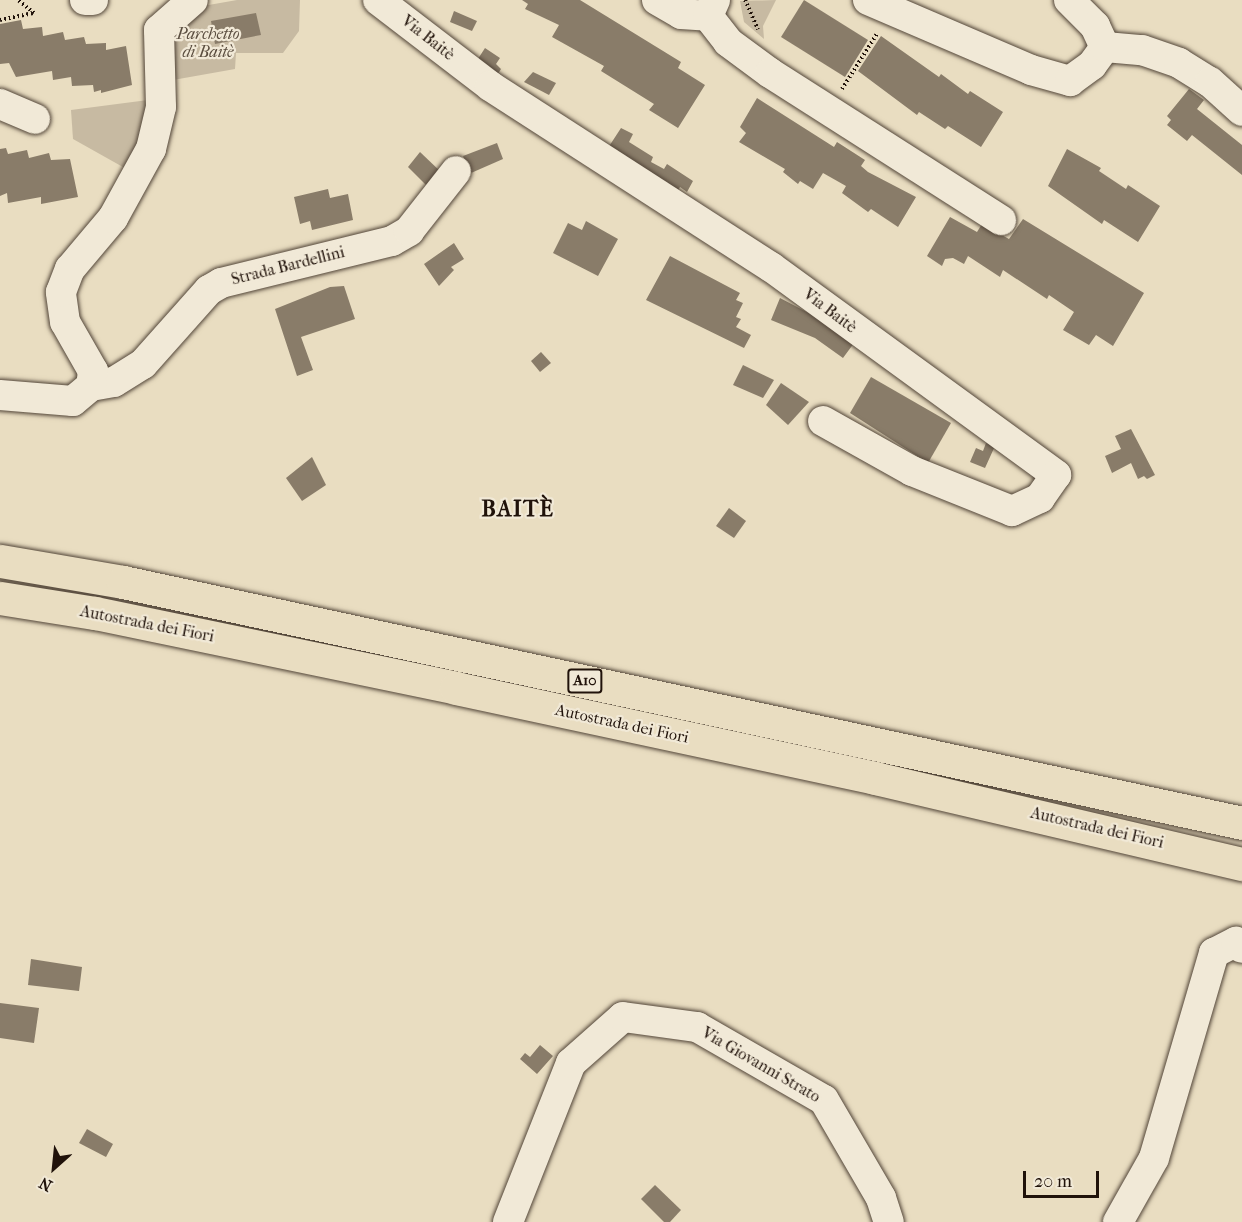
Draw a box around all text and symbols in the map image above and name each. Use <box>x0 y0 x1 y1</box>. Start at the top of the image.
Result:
street label: Via Baitè <box>398 11 458 65</box>
park label: Parchetto di Baitè <box>177 24 239 62</box>
street label: Strada Bardellini <box>229 243 347 289</box>
street label: Via Baitè <box>799 285 861 337</box>
district label: BAITÈ <box>482 497 554 523</box>
street label: Autostrada dei Fiori <box>78 602 216 646</box>
road number: A10 <box>567 669 603 693</box>
street label: Autostrada dei Fiori <box>554 700 690 748</box>
street label: Autostrada dei Fiori <box>1029 803 1165 853</box>
street label: Via Giovanni Strato <box>698 1023 824 1107</box>
north arrow <box>24 1138 84 1198</box>
scale bar <box>1026 1159 1102 1197</box>
text: 20 m <box>1034 1171 1072 1192</box>
text: N <box>36 1173 55 1196</box>

